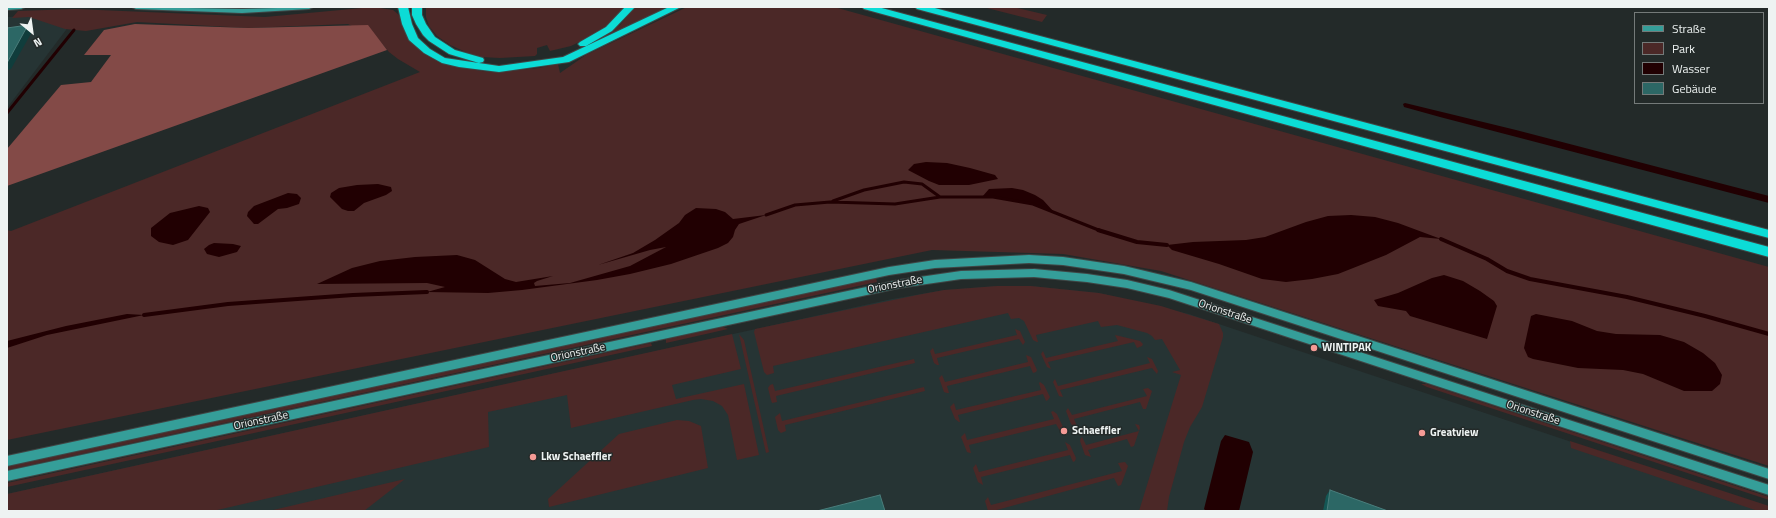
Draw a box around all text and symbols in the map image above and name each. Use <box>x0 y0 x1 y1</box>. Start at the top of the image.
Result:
north arrow <box>12 12 52 52</box>
legend <box>1634 12 1764 104</box>
text: Straße <box>1672 19 1706 38</box>
text: N <box>31 34 45 51</box>
text: Park <box>1672 39 1695 58</box>
text: Wasser <box>1672 59 1710 78</box>
text: Gebäude <box>1672 79 1717 98</box>
street label: Orionstraße <box>867 273 923 297</box>
street label: Orionstraße <box>1197 297 1253 327</box>
street label: Orionstraße <box>550 341 606 365</box>
place label: WINTIPAK <box>1322 341 1371 355</box>
marker: WINTIPAK <box>1309 343 1319 353</box>
street label: Orionstraße <box>1505 398 1561 428</box>
street label: Orionstraße <box>233 409 289 433</box>
place label: Schaeffler <box>1072 424 1121 438</box>
marker: Schaeffler <box>1059 426 1069 436</box>
place label: Greatview <box>1430 426 1478 440</box>
marker: Greatview <box>1417 428 1427 438</box>
place label: Lkw Schaeffler <box>541 450 611 464</box>
marker: Lkw Schaeffler <box>528 452 538 462</box>

